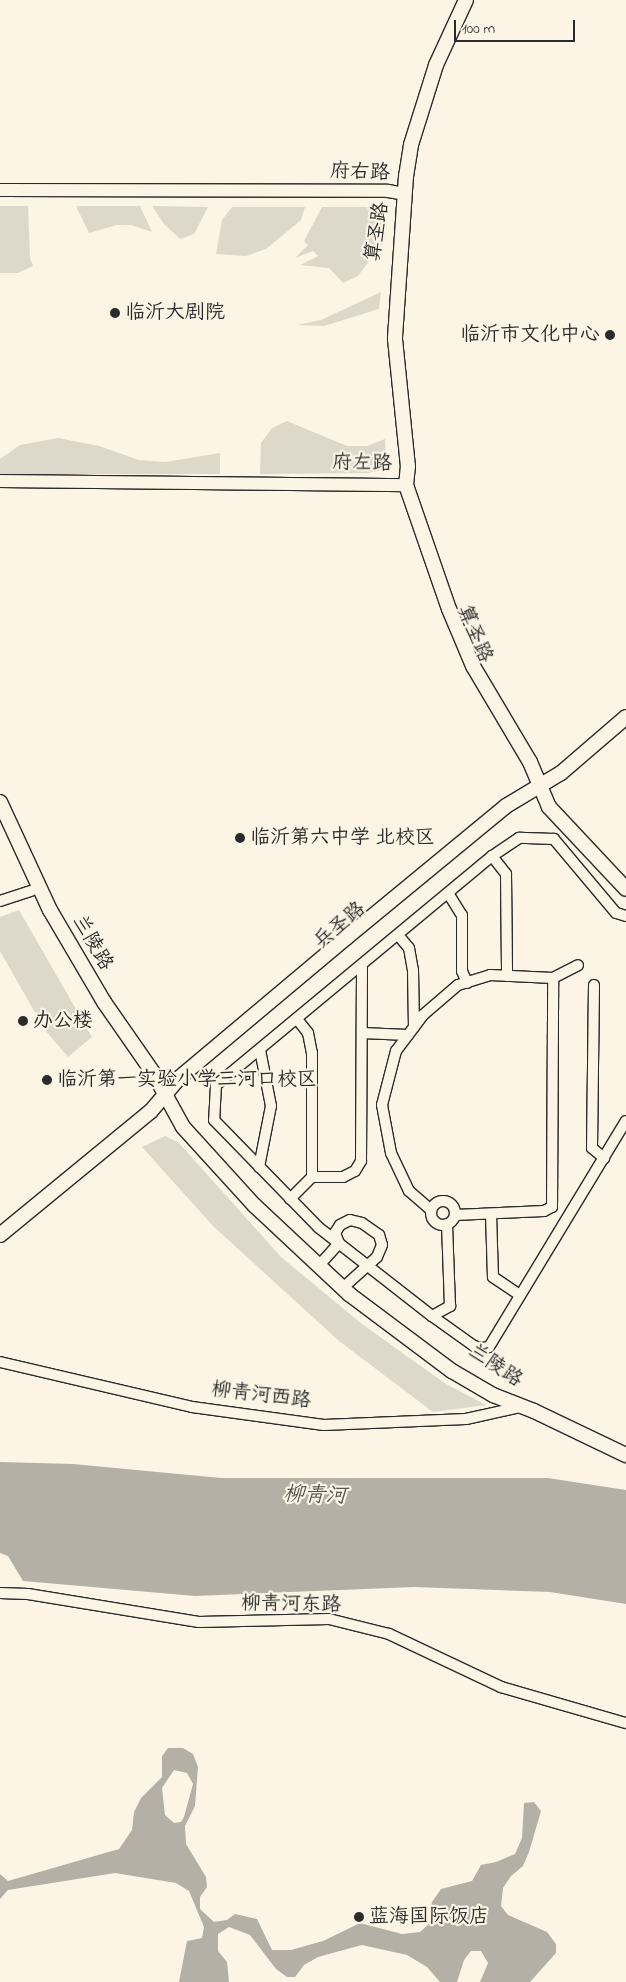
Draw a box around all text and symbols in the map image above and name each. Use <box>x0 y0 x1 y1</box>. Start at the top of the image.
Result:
scale bar <box>456 10 577 42</box>
text: 100 m <box>462 18 495 40</box>
street label: 府右路 <box>330 160 390 186</box>
street label: 算圣路 <box>361 200 395 264</box>
place label: 临沂大剧院 <box>125 301 225 325</box>
marker: 临沂大剧院 <box>109 307 121 319</box>
place label: 临沂市文化中心 <box>460 323 600 347</box>
marker: 临沂市文化中心 <box>604 329 616 341</box>
street label: 府左路 <box>332 451 392 477</box>
street label: 算圣路 <box>451 602 497 666</box>
place label: 临沂第六中学 北校区 <box>250 826 435 850</box>
marker: 临沂第六中学 北校区 <box>234 832 246 844</box>
street label: 兵圣路 <box>309 898 371 954</box>
street label: 兰陵路 <box>67 911 117 975</box>
place label: 办公楼 <box>33 1009 93 1033</box>
marker: 办公楼 <box>17 1015 29 1027</box>
place label: 临沂第一实验小学三河口校区 <box>57 1068 317 1092</box>
marker: 临沂第一实验小学三河口校区 <box>41 1074 53 1086</box>
street label: 兰陵路 <box>463 1339 527 1393</box>
street label: 柳青河西路 <box>210 1378 312 1414</box>
water label: 柳青河 <box>283 1482 347 1510</box>
street label: 柳青河东路 <box>241 1592 341 1618</box>
place label: 蓝海国际饭店 <box>369 1905 489 1929</box>
marker: 蓝海国际饭店 <box>353 1911 365 1923</box>

